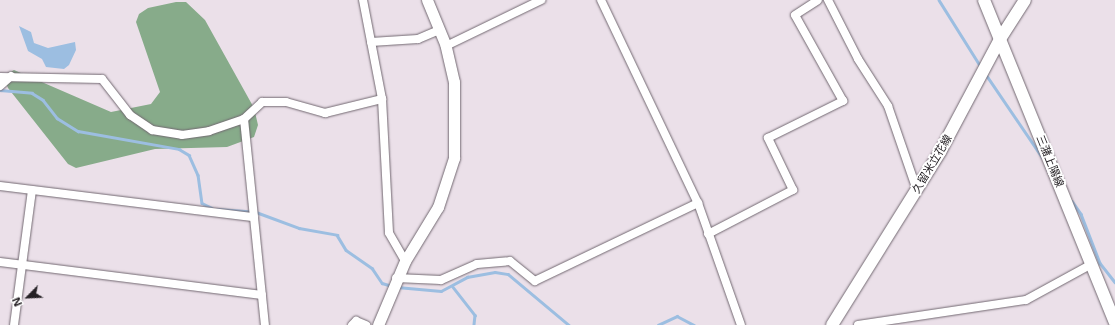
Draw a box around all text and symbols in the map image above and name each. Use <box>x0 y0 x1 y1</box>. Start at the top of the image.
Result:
street label: 久留米立花線 <box>909 132 955 196</box>
street label: 三潴上陽線 <box>1034 133 1066 189</box>
north arrow <box>8 277 48 317</box>
text: N <box>8 295 25 309</box>

